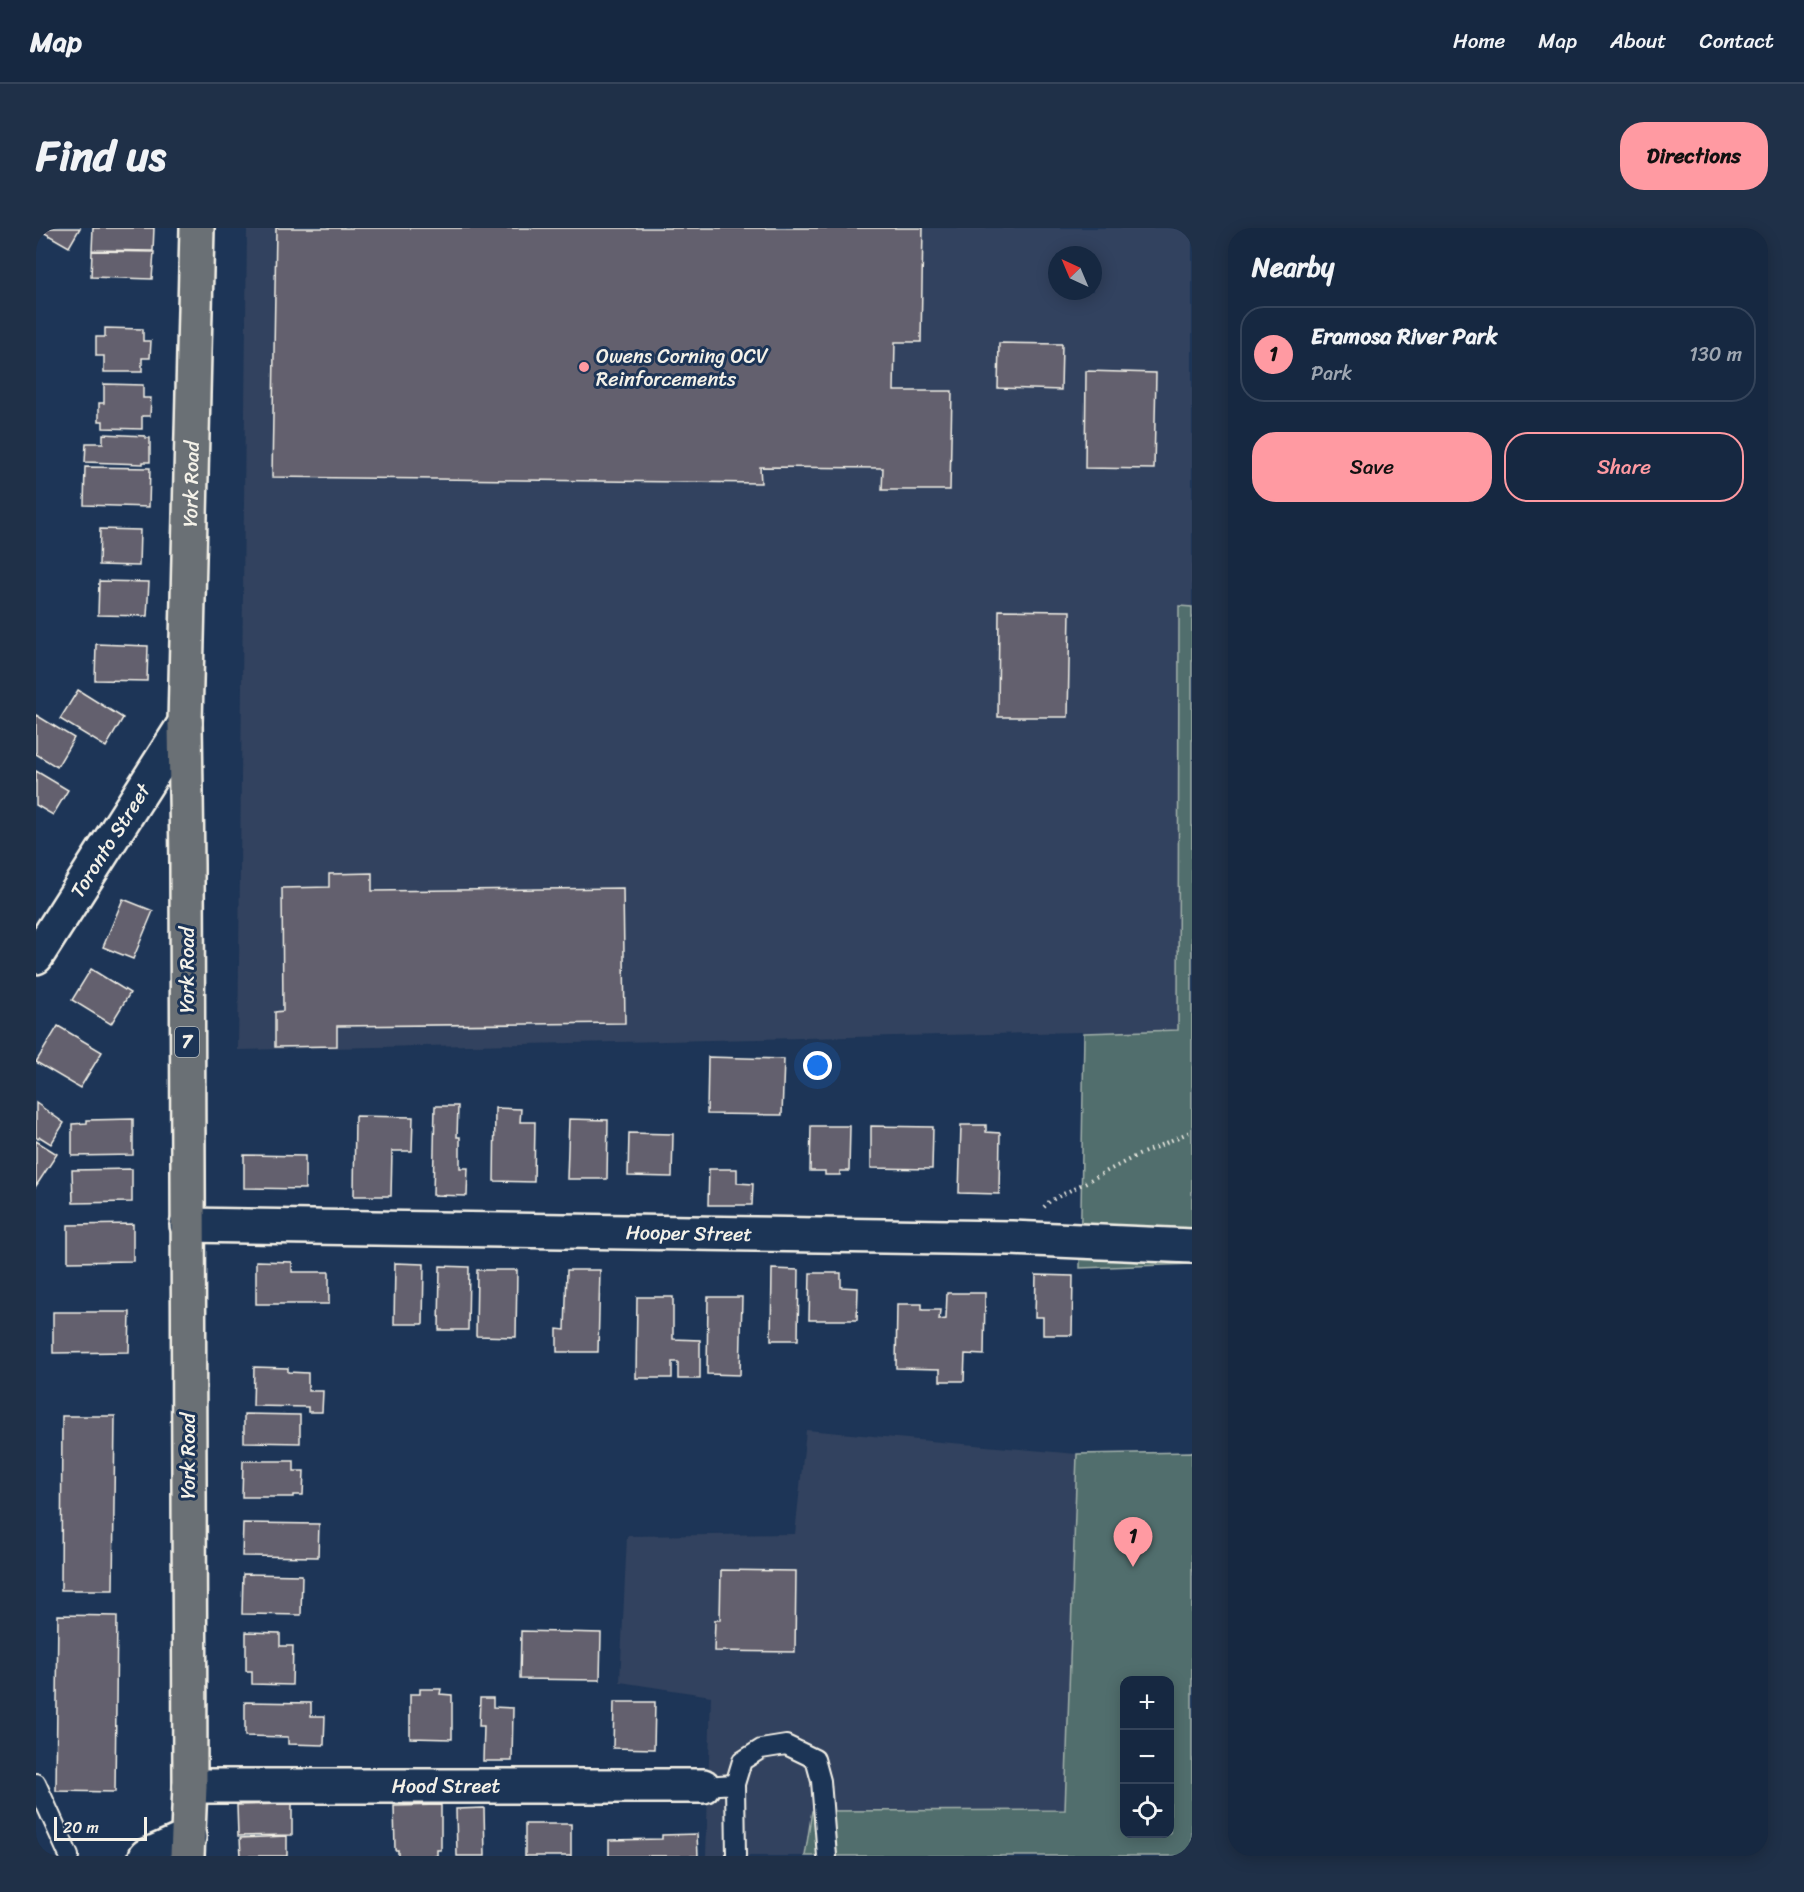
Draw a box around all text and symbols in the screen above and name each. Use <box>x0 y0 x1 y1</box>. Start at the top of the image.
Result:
text: Map <box>30 17 82 66</box>
text: Home <box>1453 22 1505 60</box>
text: Map <box>1538 22 1577 60</box>
text: About <box>1610 22 1667 60</box>
text: Contact <box>1700 22 1774 60</box>
text: Find us <box>36 119 166 193</box>
button: Directions <box>1620 122 1768 190</box>
text: Nearby <box>1252 244 1334 290</box>
north arrow <box>1048 246 1102 300</box>
text: Eramosa River Park <box>1311 317 1498 356</box>
text: 1 <box>1269 337 1278 372</box>
text: 130 m <box>1689 337 1742 372</box>
place label: Owens Corning OCV Reinforcements <box>596 339 769 397</box>
text: Park <box>1311 356 1352 391</box>
marker: Owens Corning OCV Reinforcements <box>577 360 591 374</box>
button: Save <box>1252 432 1492 502</box>
button: Share <box>1504 432 1744 502</box>
street label: York Road <box>173 439 210 528</box>
street label: Toronto Street <box>61 776 161 905</box>
street label: York Road <box>170 926 205 1013</box>
road number: 7 <box>175 1027 199 1057</box>
your location <box>803 1051 832 1080</box>
street label: Hooper Street <box>626 1215 753 1252</box>
street label: York Road <box>171 1412 206 1499</box>
pin: 1 <box>1114 1518 1152 1567</box>
map controls <box>1120 1676 1174 1838</box>
button: + <box>1120 1676 1174 1730</box>
button: − <box>1120 1730 1174 1784</box>
street label: Hood Street <box>392 1769 500 1804</box>
button: locate <box>1120 1784 1174 1838</box>
text: 20 m <box>63 1813 99 1842</box>
scale bar <box>54 1814 147 1842</box>

